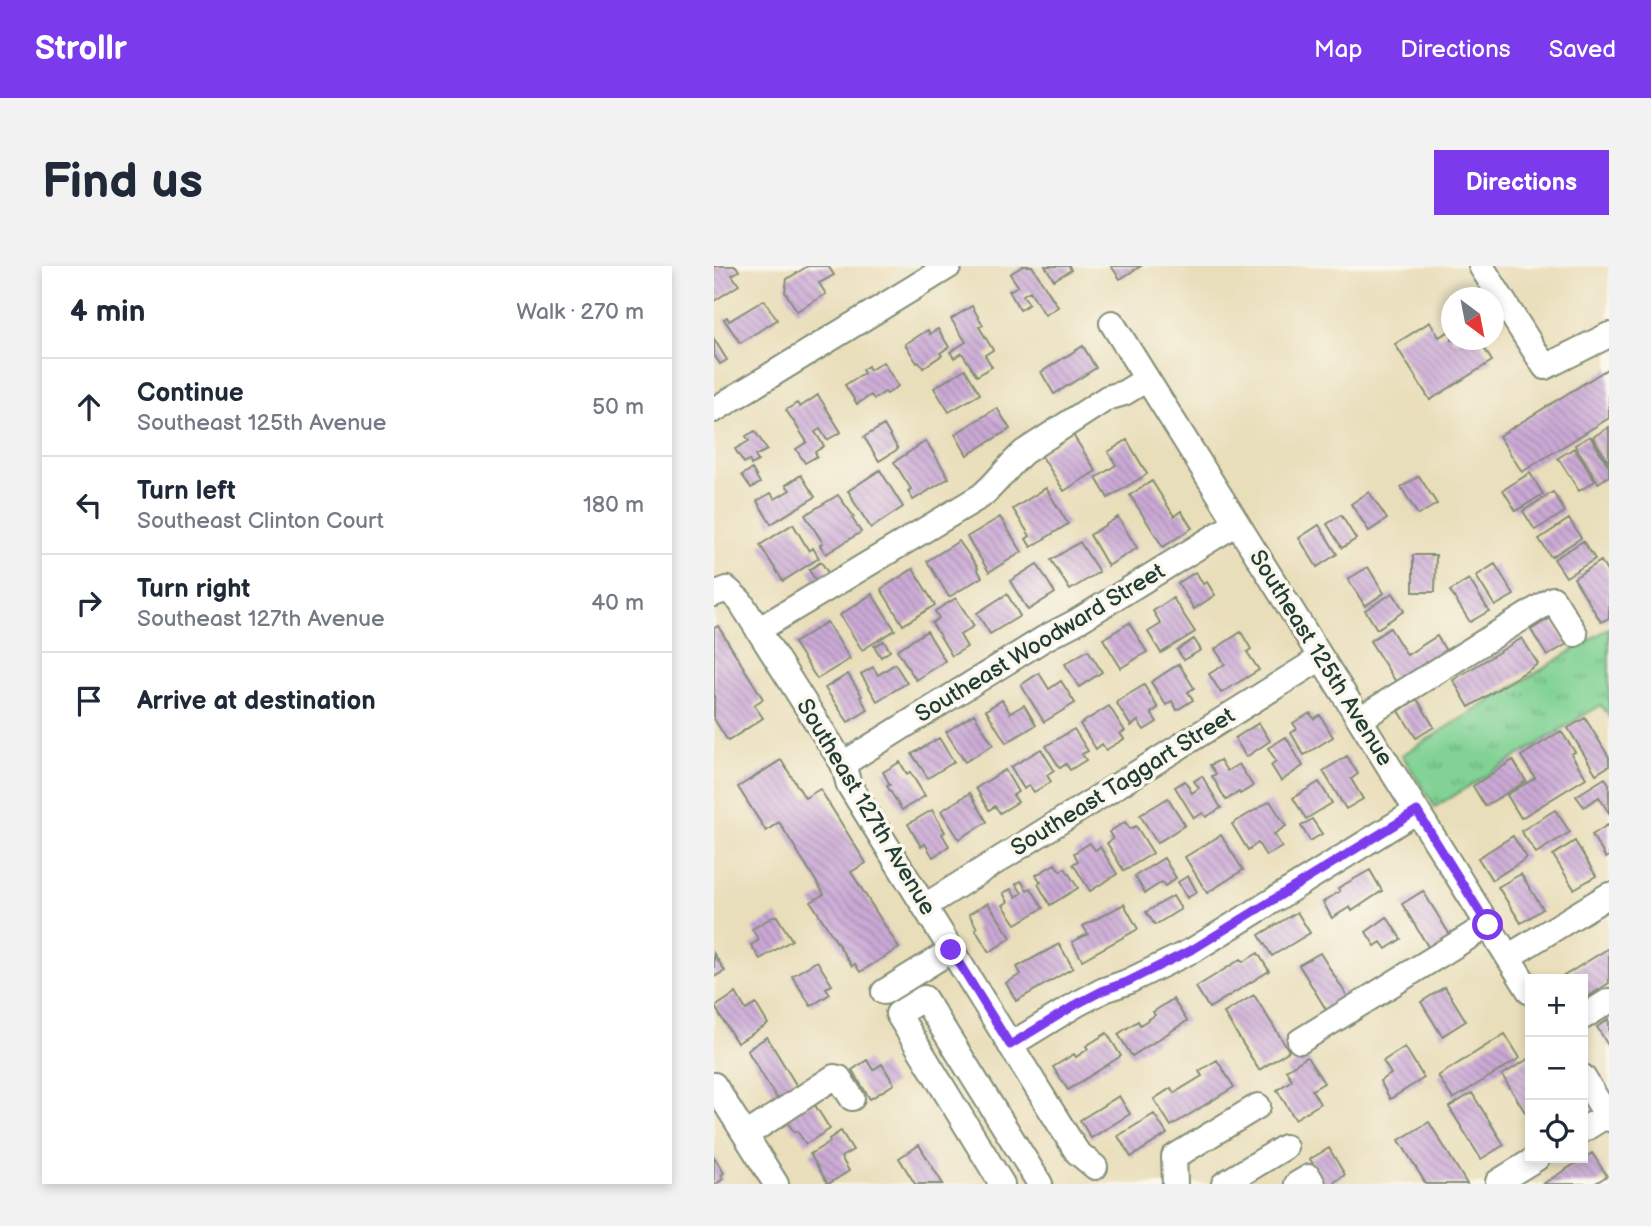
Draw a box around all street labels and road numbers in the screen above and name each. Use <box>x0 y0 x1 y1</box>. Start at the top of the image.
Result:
street label: Southeast 125th Avenue <box>1243 545 1399 771</box>
street label: Southeast Woodward Street <box>910 557 1170 729</box>
street label: Southeast 127th Avenue <box>790 694 942 920</box>
street label: Southeast Taggart Street <box>1006 702 1240 862</box>

